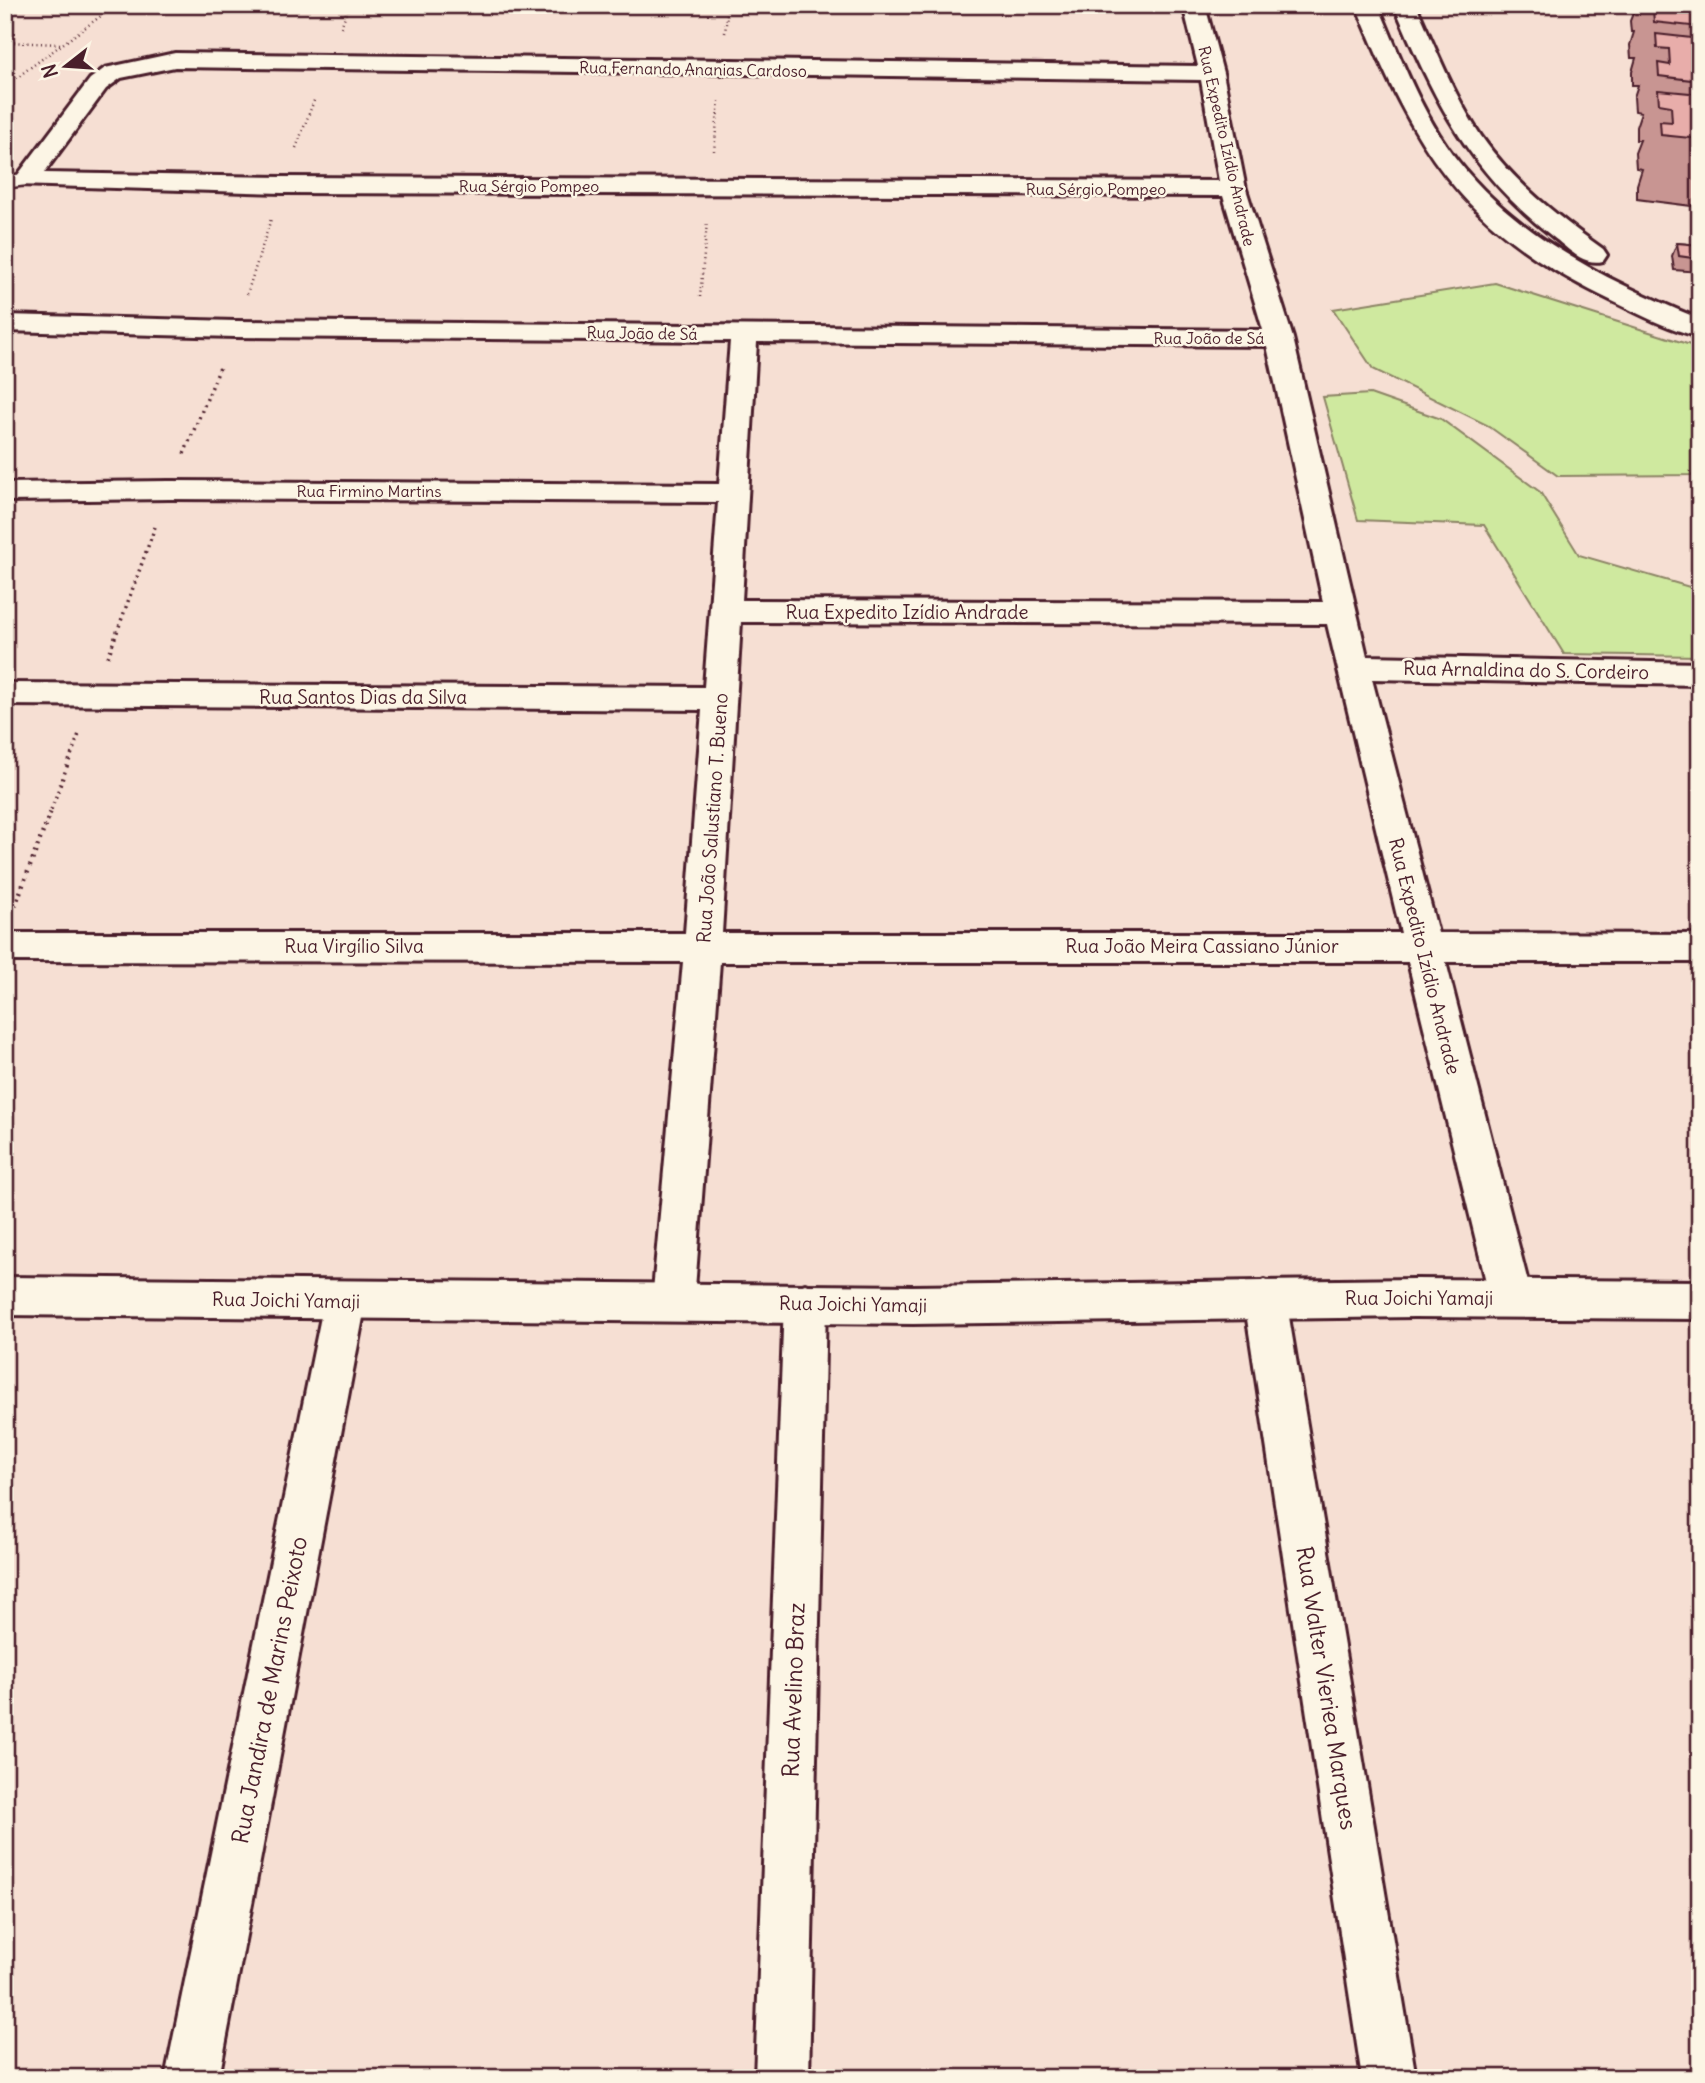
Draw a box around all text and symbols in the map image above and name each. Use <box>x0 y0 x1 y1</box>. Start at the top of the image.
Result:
north arrow <box>32 32 102 102</box>
street label: Rua Expedito Izídio Andrade <box>1194 44 1260 248</box>
street label: Rua Fernando Ananias Cardoso <box>579 57 807 81</box>
text: N <box>36 61 63 81</box>
street label: Rua Sérgio Pompeo <box>459 176 599 196</box>
street label: Rua Sérgio Pompeo <box>1026 179 1166 199</box>
street label: Rua João de Sá <box>586 322 698 344</box>
street label: Rua João de Sá <box>1153 328 1265 348</box>
street label: Rua Firmino Martins <box>296 481 442 501</box>
street label: Rua Expedito Izídio Andrade <box>785 600 1029 624</box>
street label: Rua Arnaldina do S. Cordeiro <box>1403 656 1649 684</box>
street label: Rua Santos Dias da Silva <box>259 685 467 709</box>
street label: Rua João Salustiano T. Bueno <box>691 692 733 944</box>
street label: Rua Expedito Izídio Andrade <box>1384 835 1466 1077</box>
street label: Rua Virgílio Silva <box>284 934 424 958</box>
street label: Rua João Meira Cassiano Júnior <box>1065 934 1339 958</box>
street label: Rua Joichi Yamaji <box>1345 1286 1493 1310</box>
street label: Rua Joichi Yamaji <box>212 1287 360 1313</box>
street label: Rua Joichi Yamaji <box>779 1291 927 1317</box>
street label: Rua Jandira de Marins Peixoto <box>225 1534 313 1846</box>
street label: Rua Walter Vieriea Marques <box>1290 1544 1364 1832</box>
street label: Rua Avelino Braz <box>775 1602 811 1778</box>

